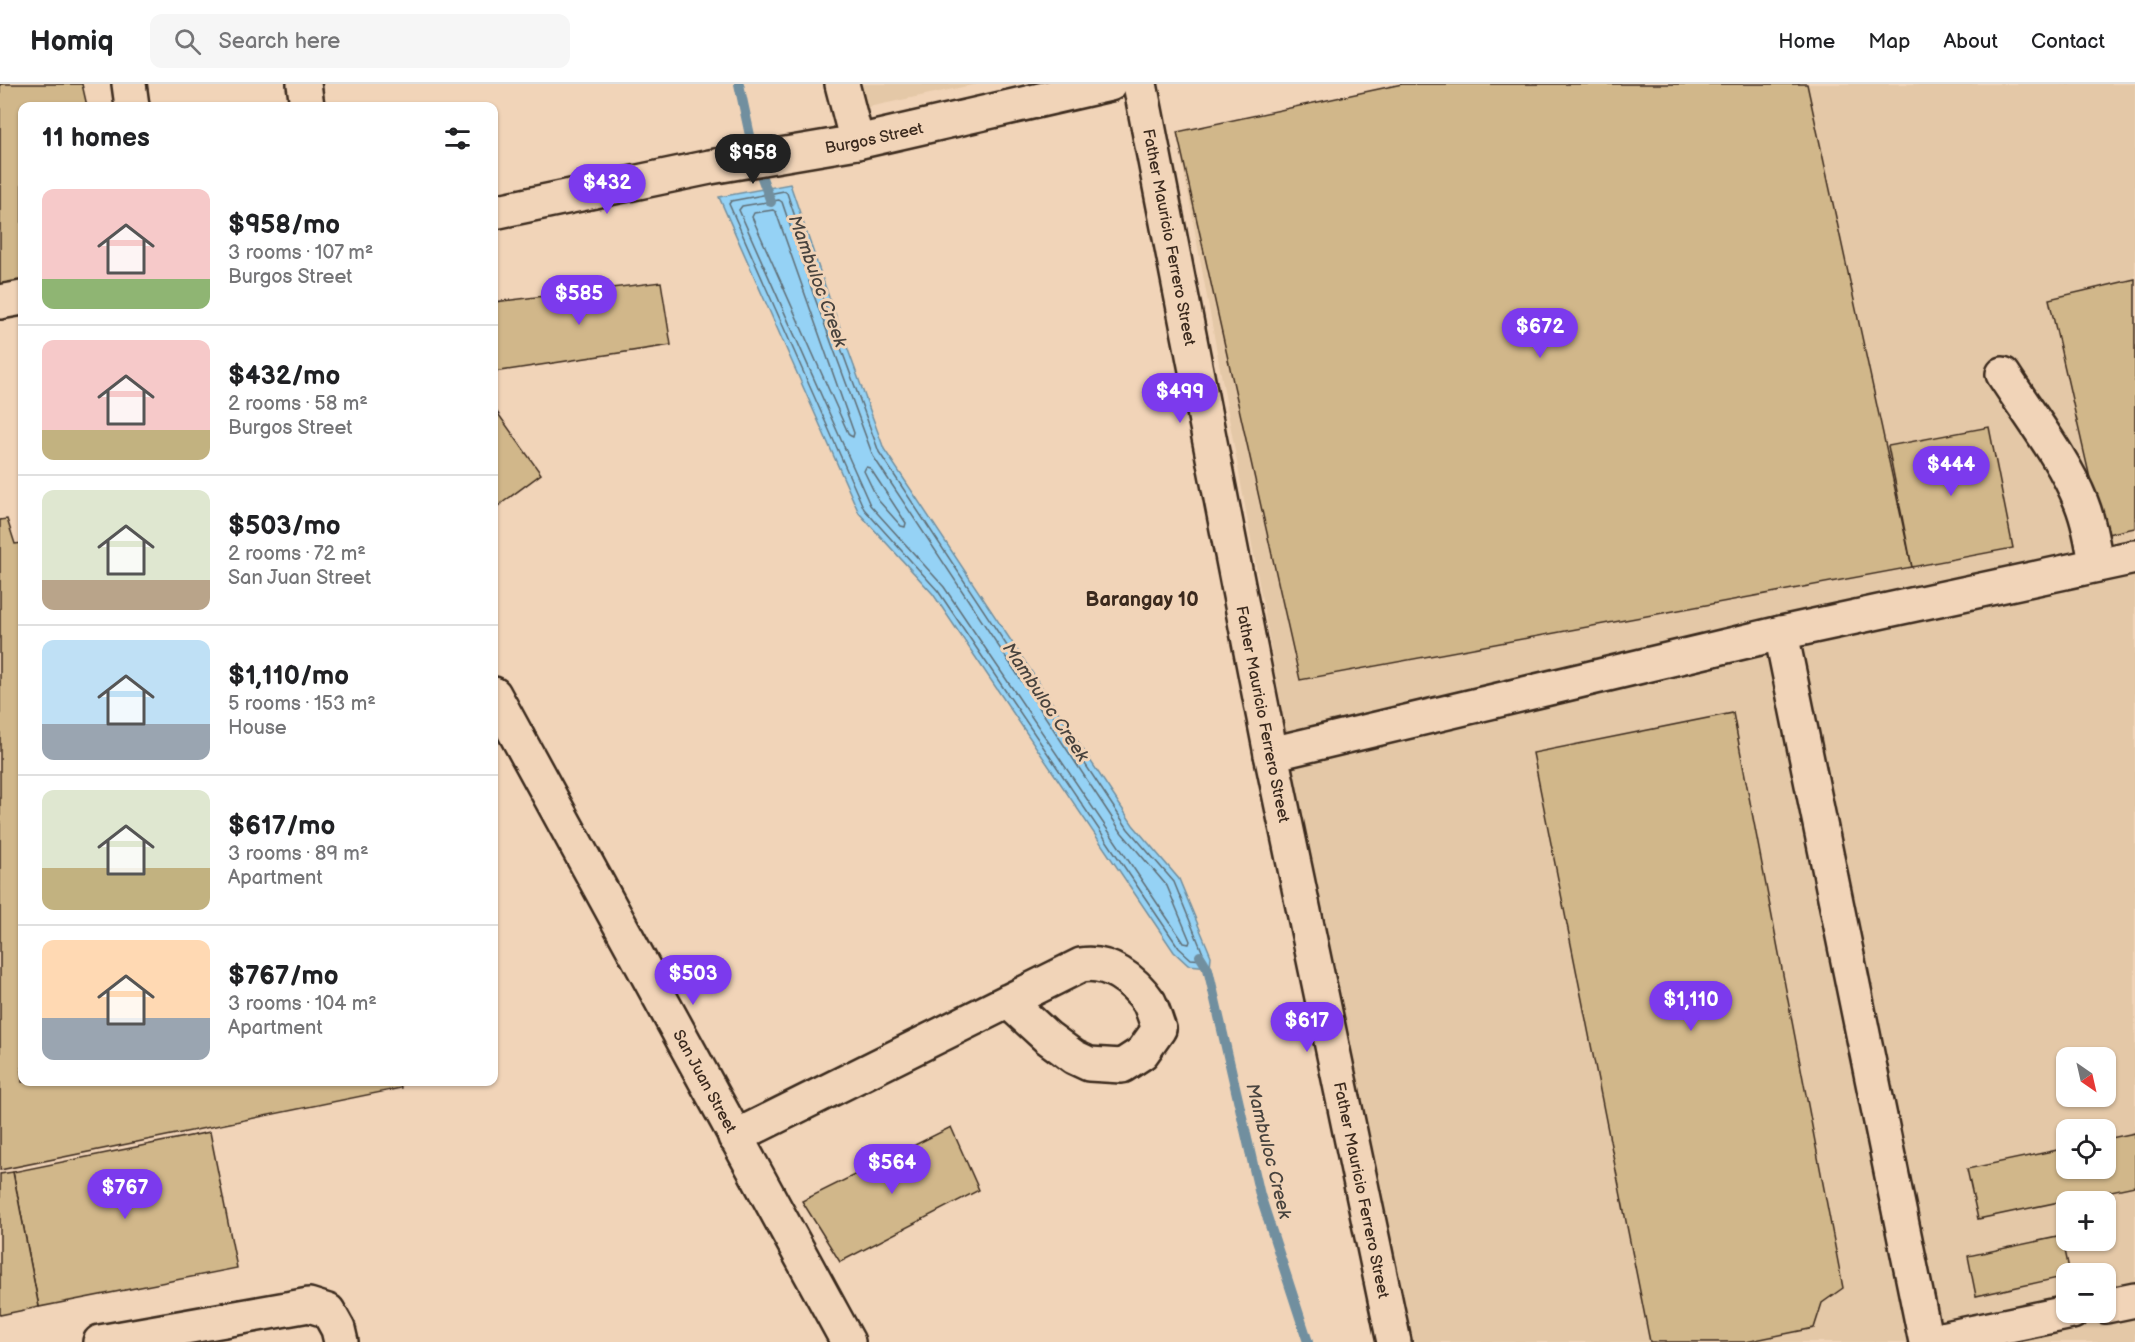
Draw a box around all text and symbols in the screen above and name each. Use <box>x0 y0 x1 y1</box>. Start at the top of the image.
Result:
search box <box>150 14 570 68</box>
text: Homiq <box>30 25 114 58</box>
icon: search <box>171 25 204 58</box>
text: Search here <box>219 28 340 55</box>
text: Home <box>1778 29 1835 54</box>
text: Map <box>1868 29 1910 54</box>
text: About <box>1943 29 1998 54</box>
text: Contact <box>2031 29 2105 54</box>
street label: Burgos Street <box>824 119 925 158</box>
icon: filters <box>441 122 474 155</box>
text: 11 homes <box>42 123 150 154</box>
street label: Father Mauricio Ferrero Street <box>1138 127 1199 347</box>
pin: $958 <box>717 134 789 185</box>
text: $958 <box>729 141 777 165</box>
pin: $432 <box>571 164 643 215</box>
text: $432 <box>583 171 631 195</box>
text: $958/mo <box>228 210 340 241</box>
water label: Mambuloc Creek <box>784 212 852 351</box>
icon: home <box>90 213 162 285</box>
text: 3 rooms · 107 m² <box>228 241 373 265</box>
text: Burgos Street <box>228 265 352 289</box>
pin: $585 <box>543 275 615 326</box>
text: $585 <box>555 282 603 306</box>
pin: $672 <box>1504 308 1576 359</box>
text: $672 <box>1516 315 1564 339</box>
text: $432/mo <box>228 361 340 392</box>
icon: home <box>90 364 162 436</box>
pin: $499 <box>1144 373 1216 424</box>
text: $499 <box>1156 380 1204 404</box>
text: 2 rooms · 58 m² <box>228 392 368 416</box>
text: Burgos Street <box>228 416 352 440</box>
pin: $444 <box>1915 446 1987 497</box>
text: $444 <box>1927 453 1975 477</box>
text: $503/mo <box>228 511 341 542</box>
icon: home <box>90 514 162 586</box>
text: 2 rooms · 72 m² <box>228 542 366 566</box>
text: San Juan Street <box>228 566 371 590</box>
district label: Barangay 10 <box>1085 588 1199 612</box>
street label: Father Mauricio Ferrero Street <box>1231 604 1293 824</box>
water label: Mambuloc Creek <box>998 639 1094 767</box>
text: $1,110/mo <box>228 661 349 692</box>
icon: home <box>90 664 162 736</box>
text: 5 rooms · 153 m² <box>228 692 376 716</box>
text: House <box>228 716 287 740</box>
text: $617/mo <box>228 811 335 842</box>
icon: home <box>90 814 162 886</box>
text: 3 rooms · 89 m² <box>228 842 369 866</box>
text: Apartment <box>228 866 323 890</box>
pin: $503 <box>657 955 729 1006</box>
text: $767/mo <box>228 961 339 992</box>
text: $503 <box>669 962 717 986</box>
icon: home <box>90 964 162 1036</box>
pin: $1,110 <box>1642 981 1740 1032</box>
text: $1,110 <box>1663 988 1719 1012</box>
text: 3 rooms · 104 m² <box>228 992 377 1016</box>
pin: $617 <box>1271 1002 1343 1053</box>
text: $617 <box>1285 1009 1329 1033</box>
text: Apartment <box>228 1016 323 1040</box>
street label: San Juan Street <box>668 1027 740 1137</box>
north arrow <box>2056 1047 2116 1107</box>
map controls <box>2056 1047 2116 1323</box>
street label: Father Mauricio Ferrero Street <box>1329 1080 1393 1300</box>
water label: Mambuloc Creek <box>1242 1081 1296 1222</box>
button: locate <box>2056 1119 2116 1179</box>
pin: $564 <box>856 1144 928 1195</box>
text: $564 <box>868 1151 916 1175</box>
pin: $767 <box>89 1169 161 1220</box>
text: $767 <box>101 1176 149 1200</box>
button: + <box>2056 1191 2116 1251</box>
button: − <box>2056 1263 2116 1323</box>

